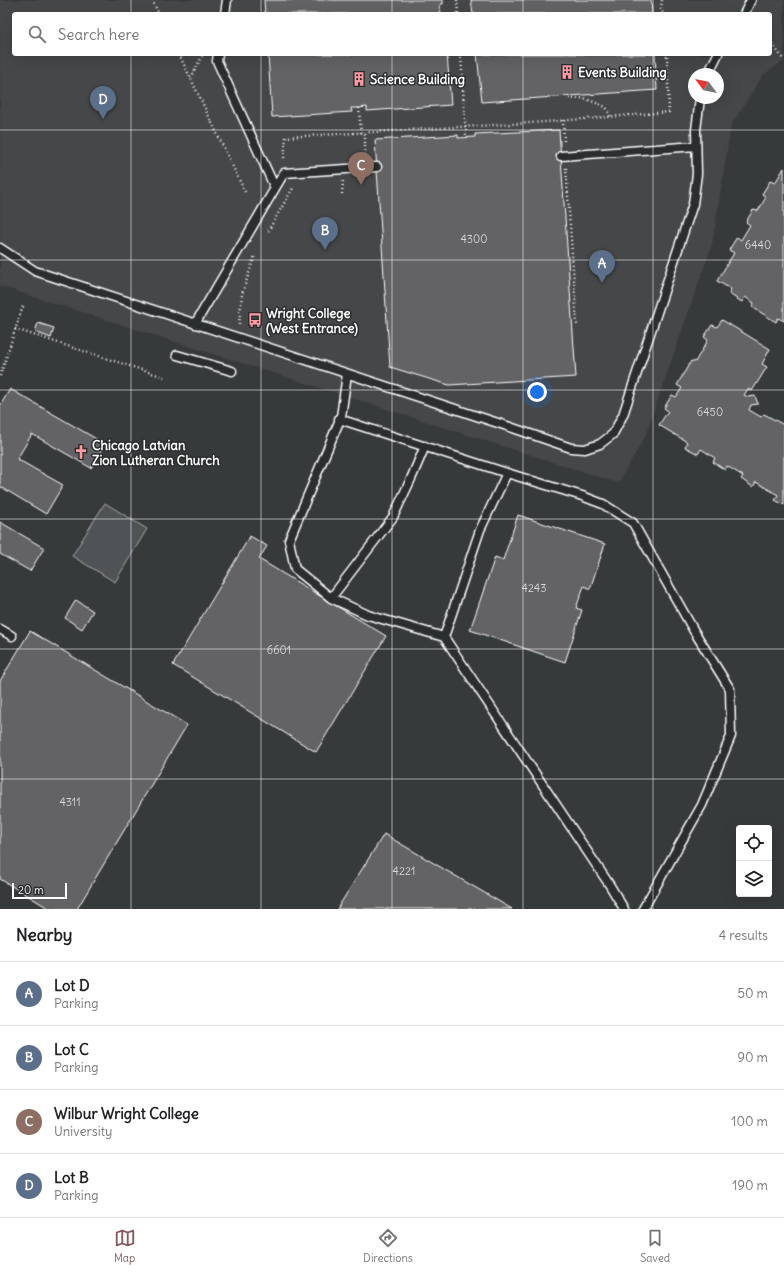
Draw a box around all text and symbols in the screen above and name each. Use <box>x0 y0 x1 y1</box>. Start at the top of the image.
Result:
search box <box>12 12 772 56</box>
icon: search <box>26 23 48 45</box>
text: Search here <box>58 25 139 44</box>
building icon: Events Building <box>559 64 575 80</box>
place label: Events Building <box>578 64 667 81</box>
north arrow <box>688 68 724 104</box>
building icon: Science Building <box>351 71 367 87</box>
place label: Science Building <box>370 71 465 88</box>
pin: D <box>90 86 116 119</box>
pin: C <box>348 152 374 185</box>
pin: B <box>312 217 338 250</box>
house number: 4300 <box>460 232 488 246</box>
house number: 6440 <box>745 238 771 252</box>
pin: A <box>589 250 615 283</box>
place label: Wright College (West Entrance) <box>266 305 358 337</box>
bus stop icon: Wright College (West Entrance) <box>247 312 263 328</box>
your location <box>527 382 547 402</box>
house number: 6450 <box>697 405 723 419</box>
place label: Chicago Latvian Zion Lutheran Church <box>92 437 220 469</box>
church icon: Chicago Latvian Zion Lutheran Church <box>73 444 89 460</box>
house number: 4243 <box>522 581 546 595</box>
house number: 6601 <box>267 643 291 657</box>
house number: 4311 <box>59 795 81 809</box>
map controls <box>736 825 772 897</box>
button: locate <box>736 825 772 861</box>
button: layers <box>736 861 772 897</box>
house number: 4221 <box>393 864 415 878</box>
scale bar <box>12 881 67 900</box>
text: 20 m <box>18 883 44 897</box>
text: Nearby <box>16 924 72 946</box>
text: 4 results <box>719 927 768 944</box>
text: Lot D <box>54 976 90 995</box>
text: A <box>25 985 33 1002</box>
text: 50 m <box>737 985 768 1002</box>
text: Parking <box>54 995 99 1012</box>
text: Lot C <box>54 1040 89 1059</box>
text: B <box>25 1049 33 1066</box>
text: 90 m <box>737 1049 768 1066</box>
text: Parking <box>54 1059 99 1076</box>
text: Wilbur Wright College <box>54 1104 199 1123</box>
text: C <box>25 1113 33 1130</box>
text: 100 m <box>731 1113 768 1130</box>
text: University <box>54 1123 112 1140</box>
text: Lot B <box>54 1168 89 1187</box>
text: D <box>24 1177 34 1194</box>
text: 190 m <box>732 1177 768 1194</box>
text: Parking <box>54 1187 99 1204</box>
tab: Map <box>114 1227 136 1265</box>
tab: Directions <box>363 1227 413 1265</box>
tab: Saved <box>640 1227 670 1265</box>

